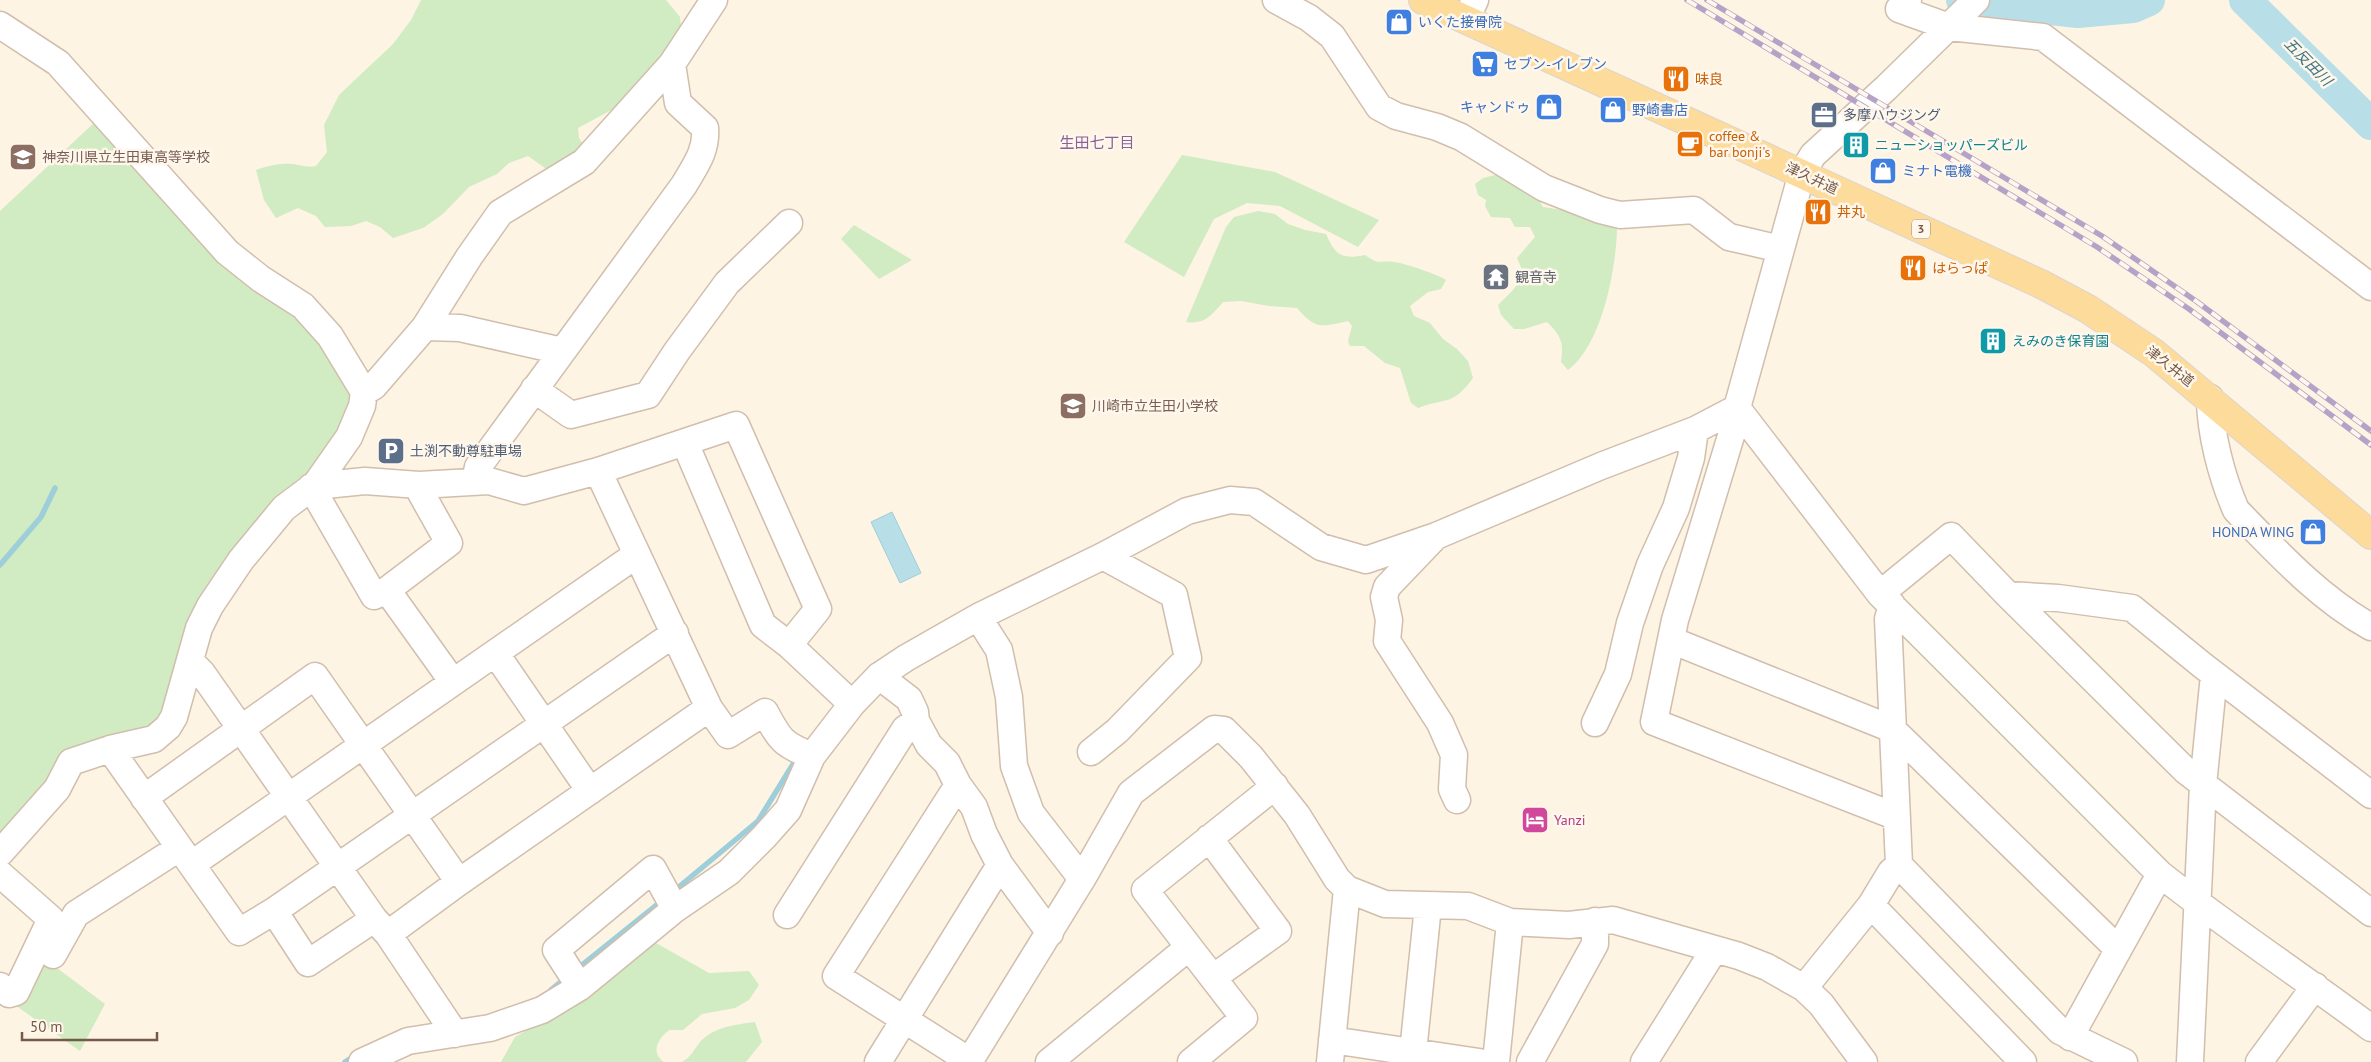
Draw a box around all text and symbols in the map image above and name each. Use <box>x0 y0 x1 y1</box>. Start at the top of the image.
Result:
shop icon: いくた接骨院 <box>1384 7 1414 37</box>
place label: いくた接骨院 <box>1418 13 1502 31</box>
water label: 五反田川 <box>2280 34 2338 91</box>
supermarket icon: セブン-イレブン <box>1470 49 1500 79</box>
place label: セブン-イレブン <box>1504 55 1607 73</box>
restaurant icon: 味良 <box>1661 64 1691 94</box>
place label: 味良 <box>1695 70 1723 88</box>
shop icon: キャンドゥ <box>1534 92 1564 122</box>
shop icon: 野崎書店 <box>1598 95 1628 125</box>
place label: キャンドゥ <box>1460 98 1530 116</box>
office icon: 多摩ハウジング <box>1809 100 1839 130</box>
place label: 野崎書店 <box>1632 101 1688 119</box>
place label: 多摩ハウジング <box>1843 106 1941 124</box>
place label: coffee & bar bonji's <box>1709 127 1770 161</box>
cafe icon: coffee & bar bonji's <box>1675 129 1705 159</box>
building icon: ニューショッパーズビル <box>1841 130 1871 160</box>
district label: 生田七丁目 <box>1059 133 1135 152</box>
place label: ニューショッパーズビル <box>1875 136 2028 154</box>
school or university icon: 神奈川県立生田東高等学校 <box>8 142 38 172</box>
place label: 神奈川県立生田東高等学校 <box>42 148 210 166</box>
shop icon: ミナト電機 <box>1868 156 1898 186</box>
street label: 津久井道 <box>1783 158 1841 198</box>
place label: ミナト電機 <box>1902 162 1972 180</box>
restaurant icon: 丼丸 <box>1803 197 1833 227</box>
place label: 丼丸 <box>1837 203 1865 221</box>
road number: 3 <box>1912 220 1930 238</box>
restaurant icon: はらっぱ <box>1898 253 1928 283</box>
place label: はらっぱ <box>1932 259 1988 277</box>
temple icon: 観音寺 <box>1481 262 1511 292</box>
place label: 観音寺 <box>1515 268 1557 286</box>
building icon: えみのき保育園 <box>1978 326 2008 356</box>
place label: えみのき保育園 <box>2012 332 2110 350</box>
street label: 津久井道 <box>2142 342 2198 390</box>
school or university icon: 川崎市立生田小学校 <box>1058 391 1088 421</box>
place label: 川崎市立生田小学校 <box>1092 397 1218 415</box>
parking icon: 土渕不動尊駐車場 <box>376 436 406 466</box>
place label: 土渕不動尊駐車場 <box>410 442 522 460</box>
shop icon: HONDA WING <box>2298 517 2328 547</box>
place label: HONDA WING <box>2212 523 2294 541</box>
hotel icon: Yanzi <box>1520 805 1550 835</box>
place label: Yanzi <box>1554 811 1585 829</box>
scale bar <box>22 1010 158 1042</box>
text: 50 m <box>30 1017 63 1036</box>

